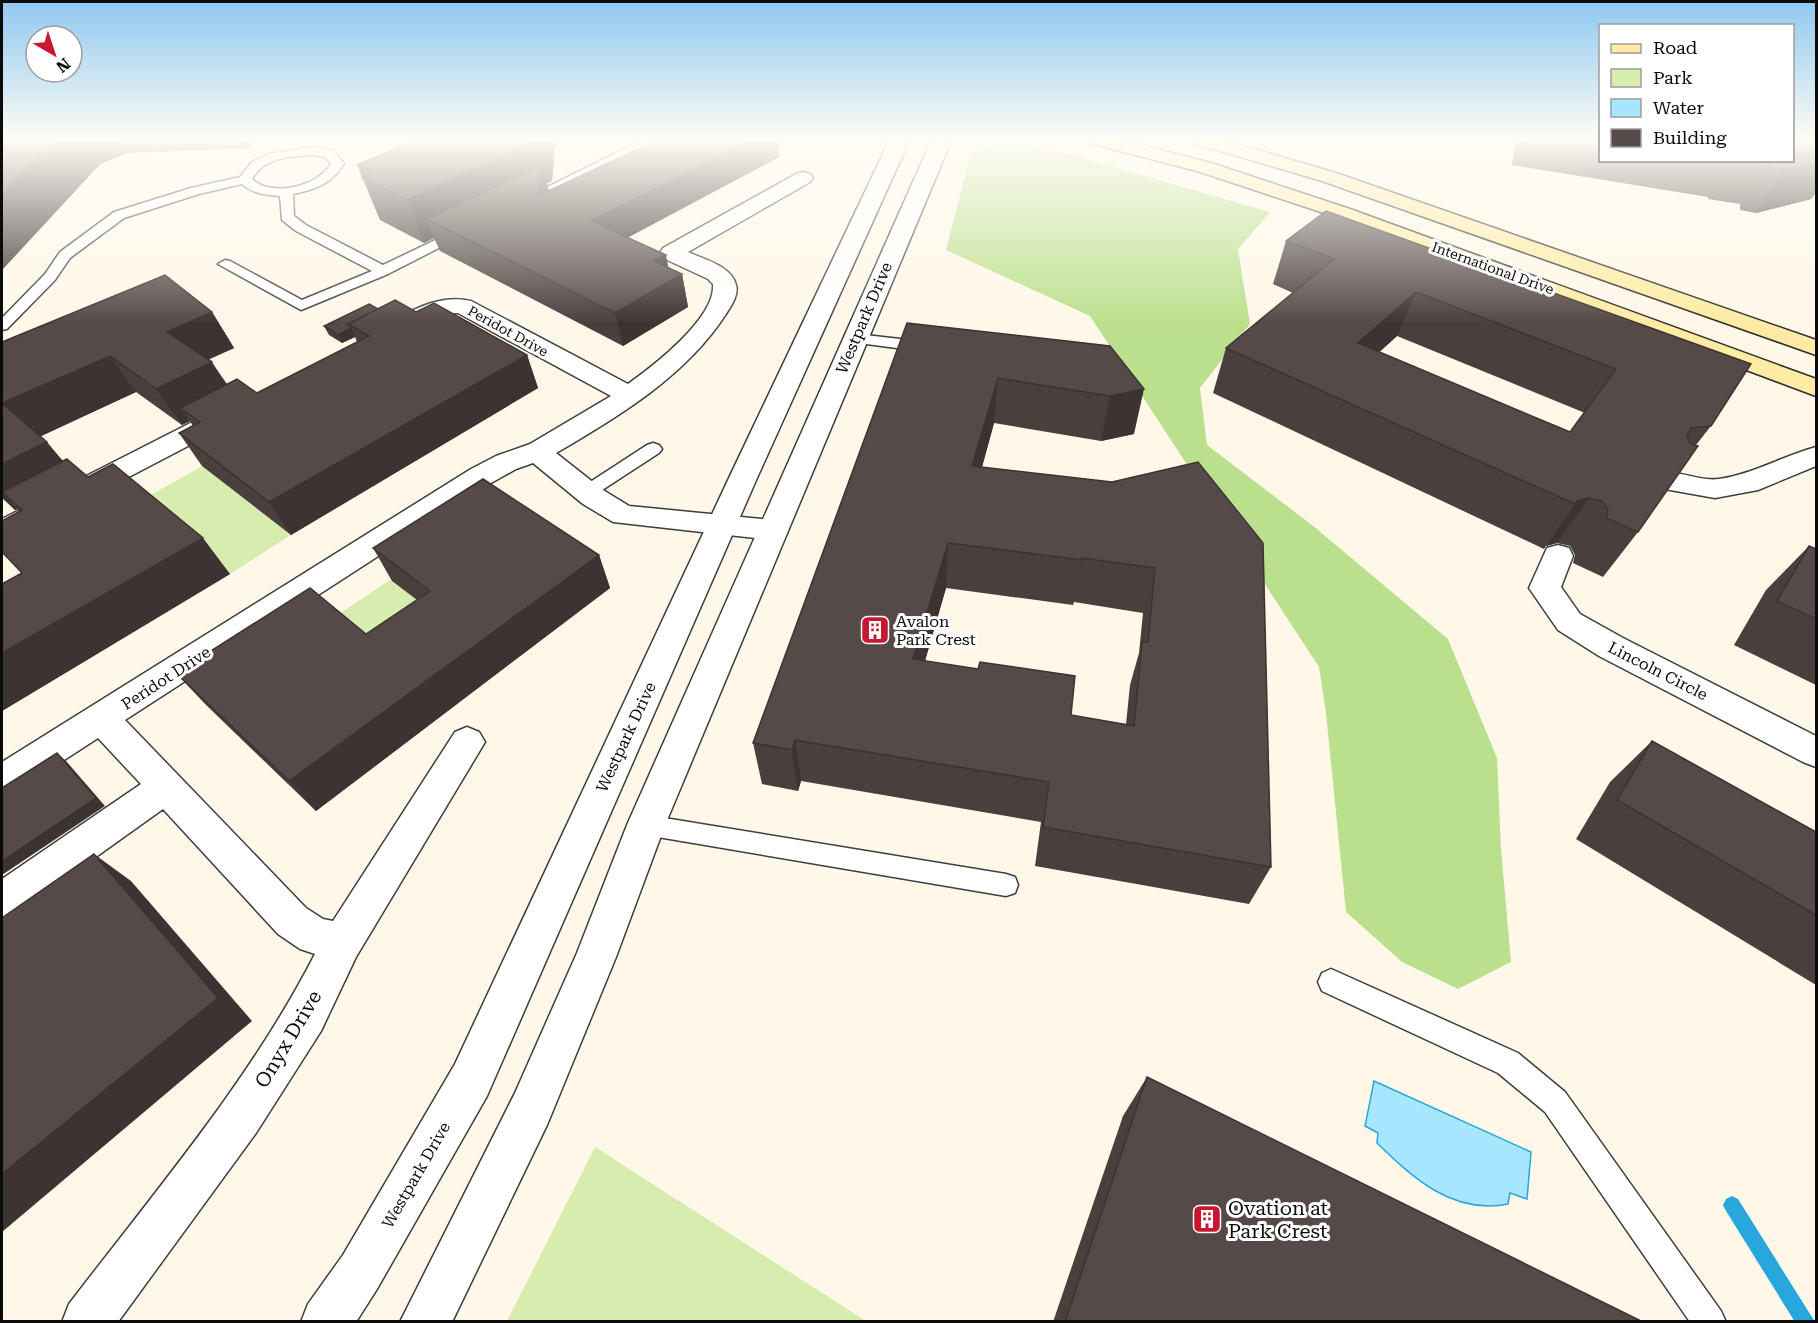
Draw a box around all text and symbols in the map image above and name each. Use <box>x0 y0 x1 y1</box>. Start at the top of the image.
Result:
north arrow <box>24 24 84 84</box>
legend <box>1599 24 1794 162</box>
text: Road <box>1653 37 1698 58</box>
text: N <box>52 54 74 77</box>
text: Park <box>1653 67 1693 88</box>
text: Water <box>1653 97 1704 118</box>
text: Building <box>1653 127 1727 148</box>
street label: International Drive <box>1430 238 1556 298</box>
street label: Westpark Drive <box>832 259 896 377</box>
street label: Peridot Drive <box>465 302 551 360</box>
place label: Avalon Park Crest <box>896 612 976 649</box>
building icon: Avalon Park Crest <box>859 614 891 646</box>
street label: Lincoln Circle <box>1605 638 1711 704</box>
street label: Peridot Drive <box>118 642 214 714</box>
street label: Westpark Drive <box>592 679 660 795</box>
street label: Onyx Drive <box>249 986 327 1092</box>
street label: Westpark Drive <box>378 1118 454 1231</box>
place label: Ovation at Park Crest <box>1228 1196 1329 1243</box>
building icon: Ovation at Park Crest <box>1191 1203 1223 1235</box>

